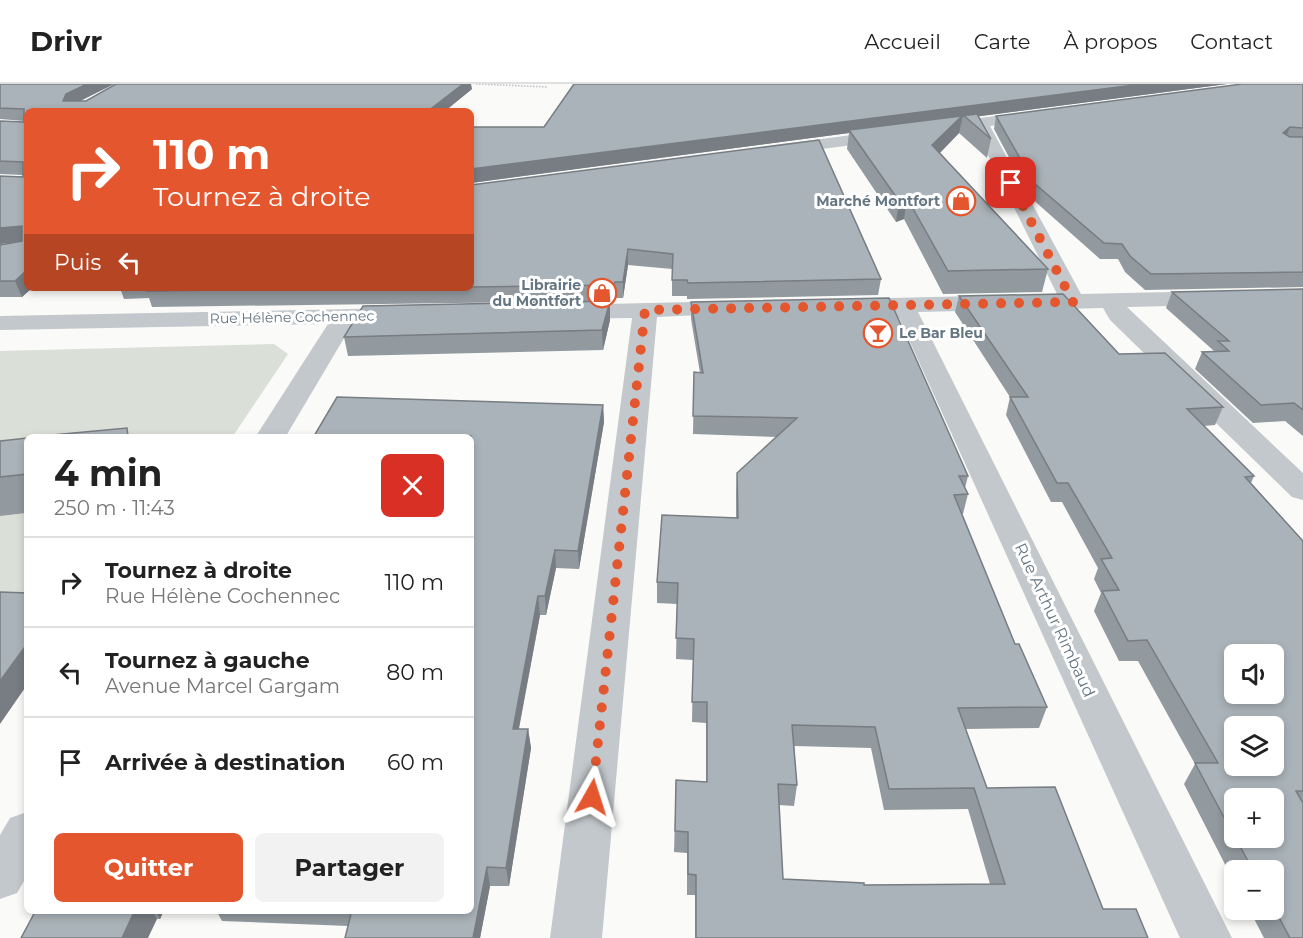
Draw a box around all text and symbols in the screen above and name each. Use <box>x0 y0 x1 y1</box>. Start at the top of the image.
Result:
text: Drivr <box>30 24 102 58</box>
text: Accueil <box>864 29 941 54</box>
text: Carte <box>974 29 1030 54</box>
text: À propos <box>1063 29 1157 54</box>
text: Contact <box>1190 29 1273 54</box>
text: 110 m <box>153 128 270 180</box>
icon: right <box>54 132 132 210</box>
pin <box>985 157 1036 208</box>
icon: arrive <box>994 166 1027 199</box>
text: Tournez à droite <box>153 180 371 213</box>
shop icon: Marché Montfort <box>945 185 977 217</box>
place label: Marché Montfort <box>816 192 940 210</box>
icon: left <box>113 246 146 279</box>
text: Puis <box>54 249 101 276</box>
place label: Librairie du Montfort <box>493 276 581 310</box>
shop icon: Librairie du Montfort <box>586 277 618 309</box>
street label: Rue Hélène Cochennec <box>210 307 375 327</box>
bar icon: Le Bar Bleu <box>862 317 894 349</box>
place label: Le Bar Bleu <box>899 324 983 342</box>
text: 4 min <box>54 451 162 495</box>
button: close <box>381 454 444 517</box>
text: 250 m · 11:43 <box>54 496 175 520</box>
street label: Rue Arthur Rimbaud <box>1011 540 1099 700</box>
text: Tournez à droite <box>105 557 292 584</box>
icon: right <box>54 566 87 599</box>
text: 110 m <box>384 569 444 596</box>
text: Rue Hélène Cochennec <box>105 584 340 608</box>
map controls <box>1224 644 1284 920</box>
button: sound <box>1224 644 1284 704</box>
text: Tournez à gauche <box>105 647 310 674</box>
icon: left <box>54 656 87 689</box>
text: 80 m <box>386 659 444 686</box>
text: Avenue Marcel Gargam <box>105 674 340 698</box>
button: layers <box>1224 716 1284 776</box>
icon: arrive <box>54 746 87 779</box>
text: Arrivée à destination <box>105 749 345 776</box>
text: 60 m <box>387 749 444 776</box>
position arrow <box>560 765 624 829</box>
button: + <box>1224 788 1284 848</box>
button: Quitter <box>54 833 243 902</box>
button: Partager <box>255 833 444 902</box>
button: − <box>1224 860 1284 920</box>

